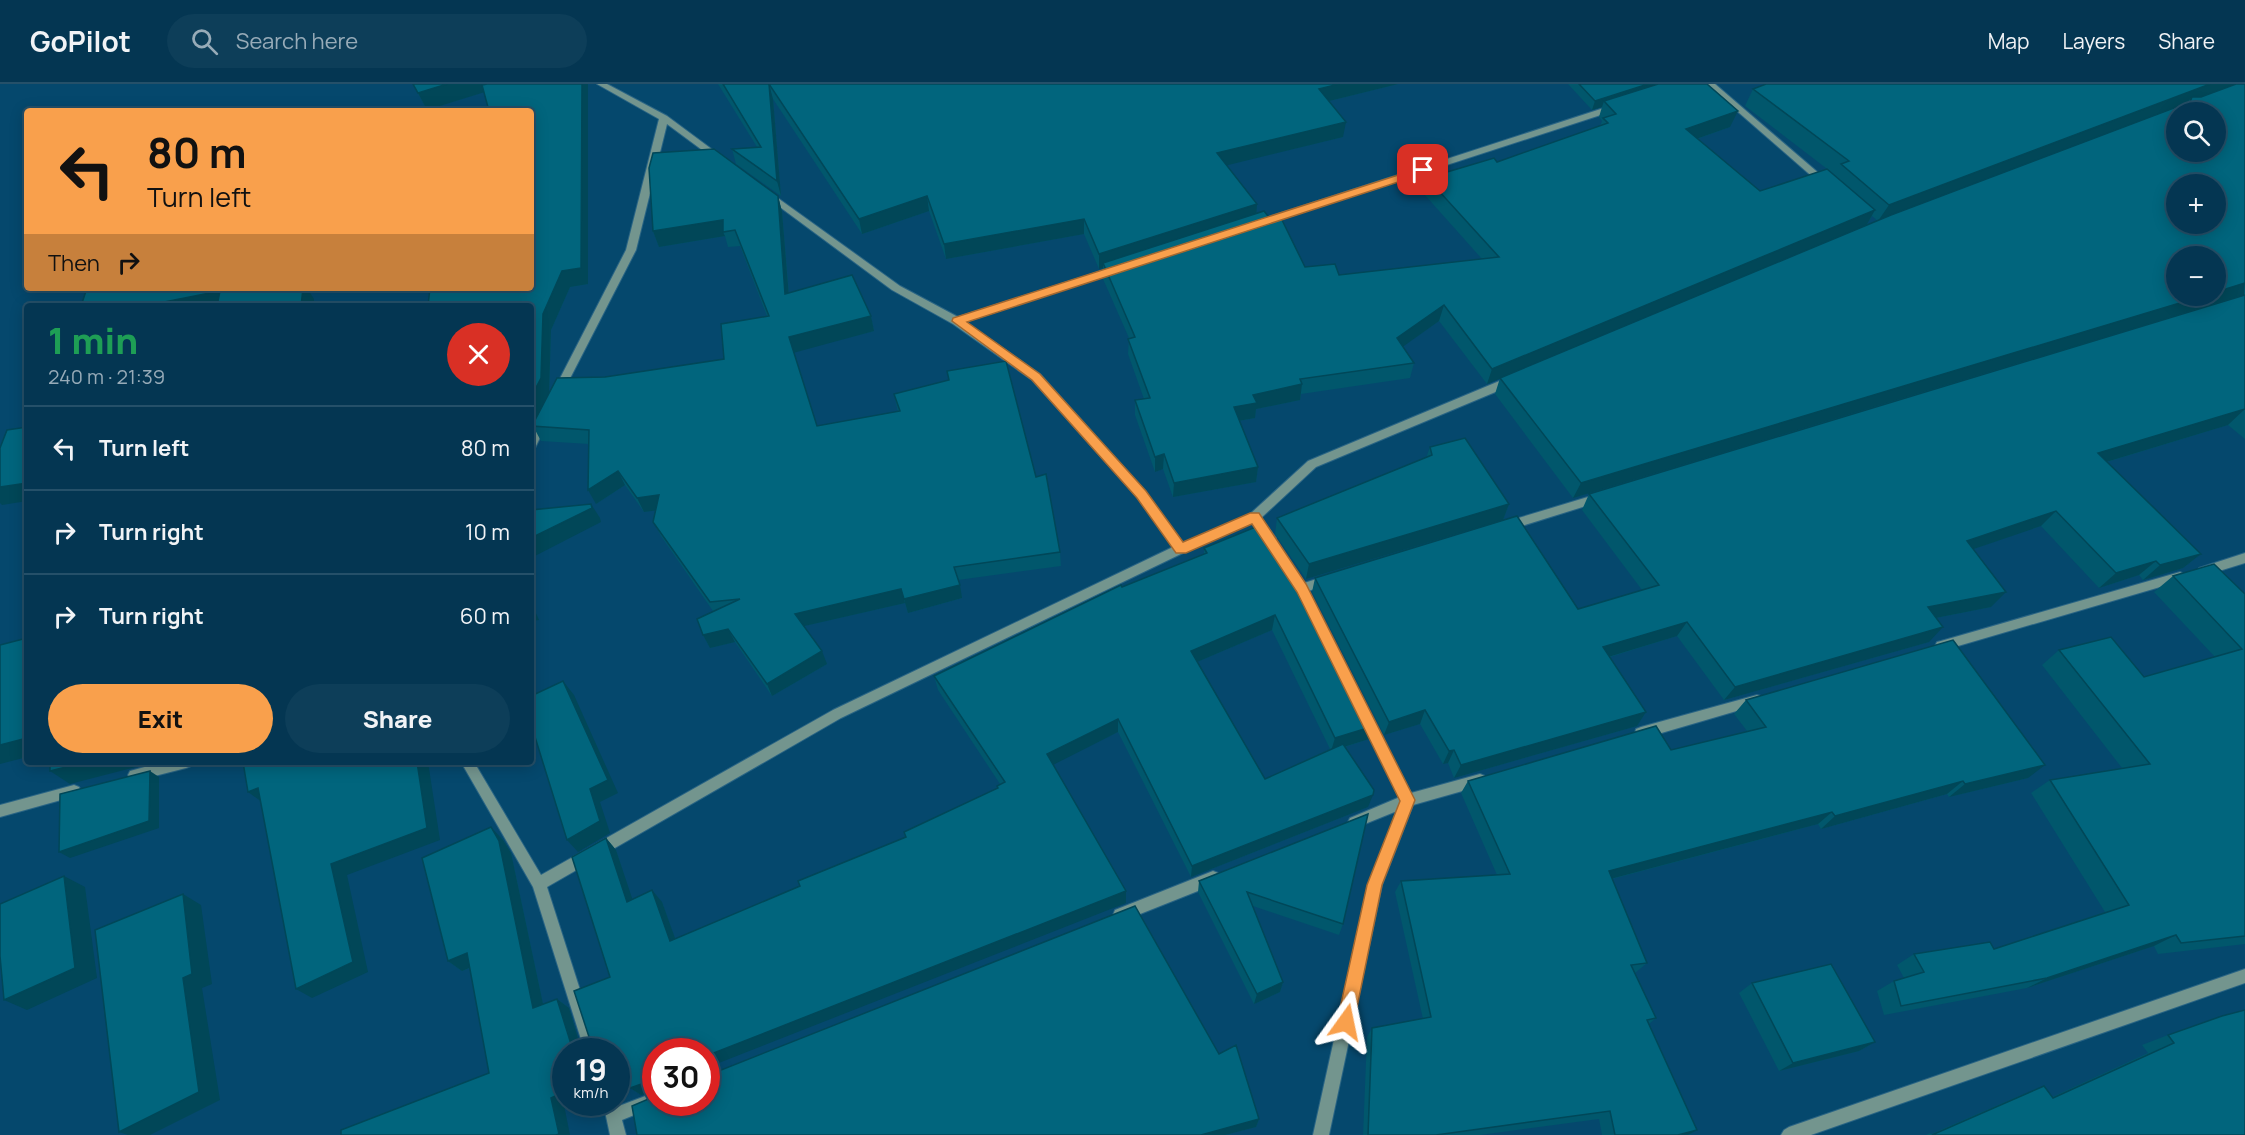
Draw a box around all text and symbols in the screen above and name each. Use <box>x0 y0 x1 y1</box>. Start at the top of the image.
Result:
search box <box>167 14 587 68</box>
text: GoPilot <box>30 22 131 60</box>
icon: search <box>188 25 221 58</box>
text: Search here <box>236 26 358 56</box>
text: Map <box>1988 27 2029 55</box>
text: Layers <box>2062 27 2125 55</box>
text: Share <box>2158 27 2215 55</box>
map controls <box>2166 102 2226 306</box>
button: search <box>2166 102 2226 162</box>
text: 80 m <box>147 123 247 181</box>
icon: left <box>48 132 126 210</box>
pin <box>1397 144 1448 195</box>
icon: arrive <box>1406 153 1439 186</box>
button: + <box>2166 174 2226 234</box>
text: Turn left <box>147 178 251 215</box>
icon: right <box>112 246 145 279</box>
button: − <box>2166 246 2226 306</box>
text: Then <box>48 248 100 278</box>
text: 1 min <box>48 316 138 365</box>
button: close <box>447 323 510 386</box>
text: 240 m · 21:39 <box>48 363 165 390</box>
icon: left <box>48 432 81 465</box>
text: Turn left <box>99 433 189 463</box>
text: 80 m <box>461 433 510 463</box>
icon: right <box>48 516 81 549</box>
text: Turn right <box>99 517 204 547</box>
text: 10 m <box>465 517 510 547</box>
icon: right <box>48 600 81 633</box>
text: Turn right <box>99 601 204 631</box>
text: 60 m <box>460 601 510 631</box>
button: Exit <box>48 684 273 753</box>
button: Share <box>285 684 510 753</box>
position arrow <box>1314 990 1378 1054</box>
speed limit sign: 30 <box>642 1038 720 1116</box>
text: 19 <box>575 1049 607 1090</box>
text: km/h <box>574 1082 608 1103</box>

